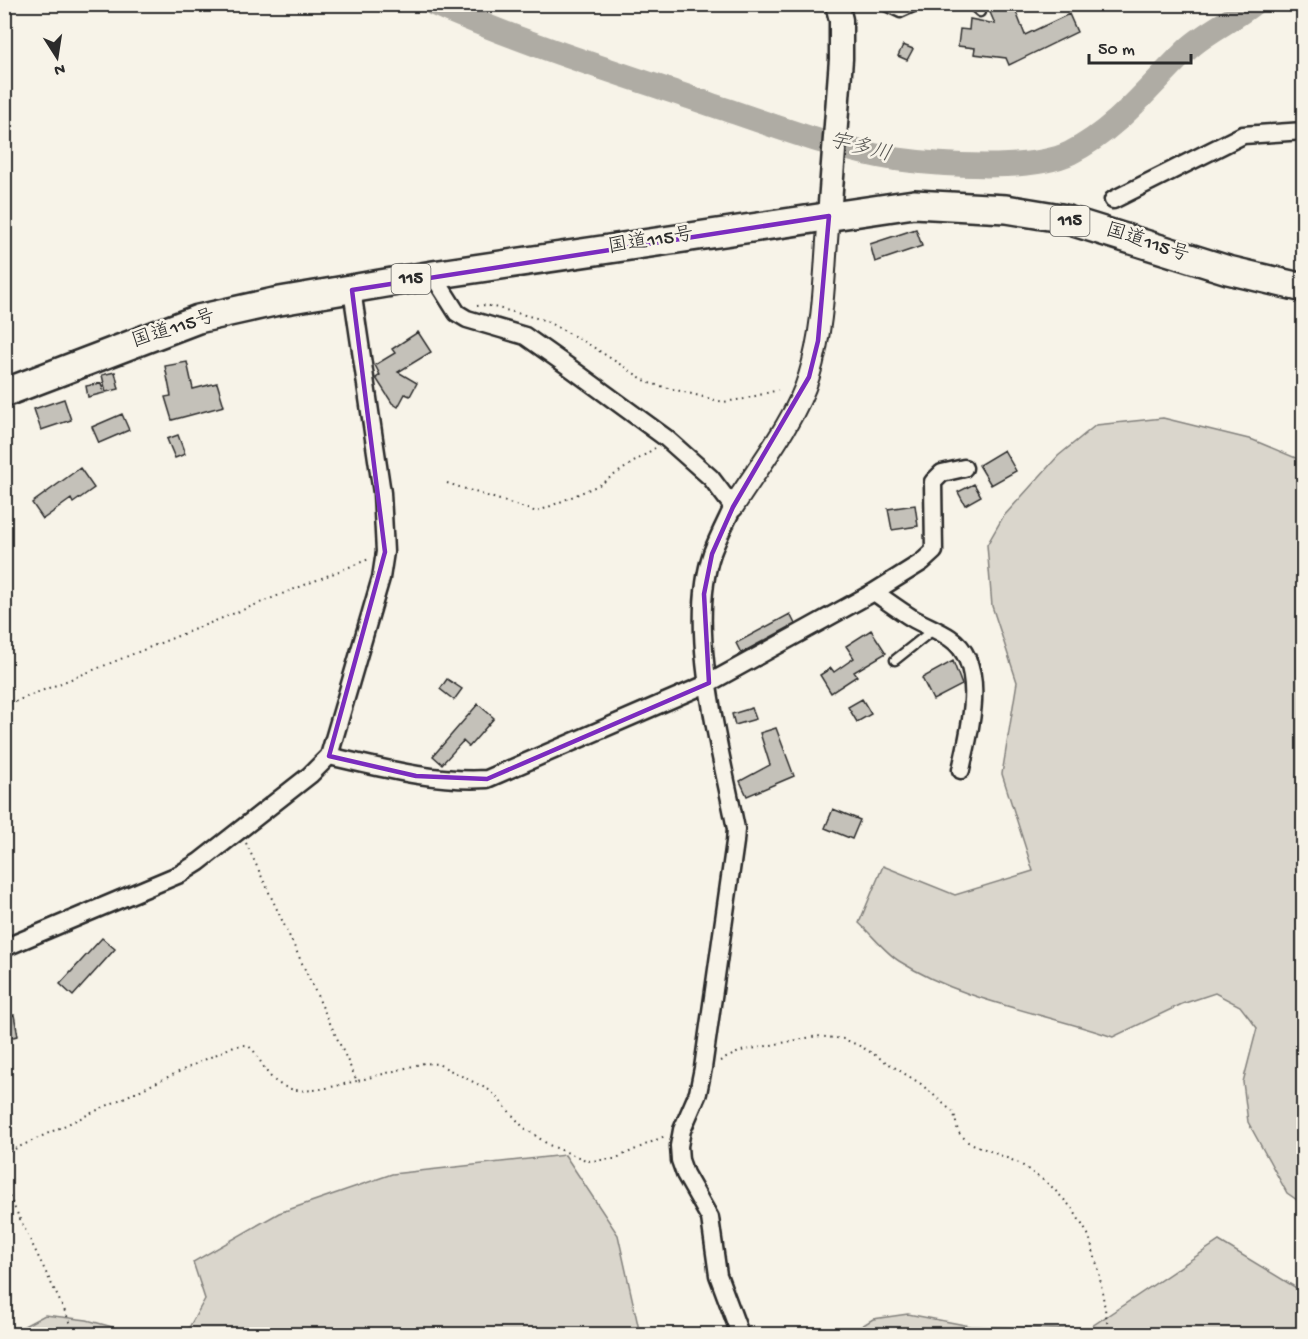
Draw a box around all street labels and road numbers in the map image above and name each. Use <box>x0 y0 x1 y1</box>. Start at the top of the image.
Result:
road number: 115 <box>1050 206 1090 236</box>
street label: 国道115号 <box>1102 219 1192 268</box>
street label: 国道115号 <box>606 223 696 260</box>
road number: 115 <box>392 264 430 294</box>
street label: 国道115号 <box>129 305 219 354</box>

